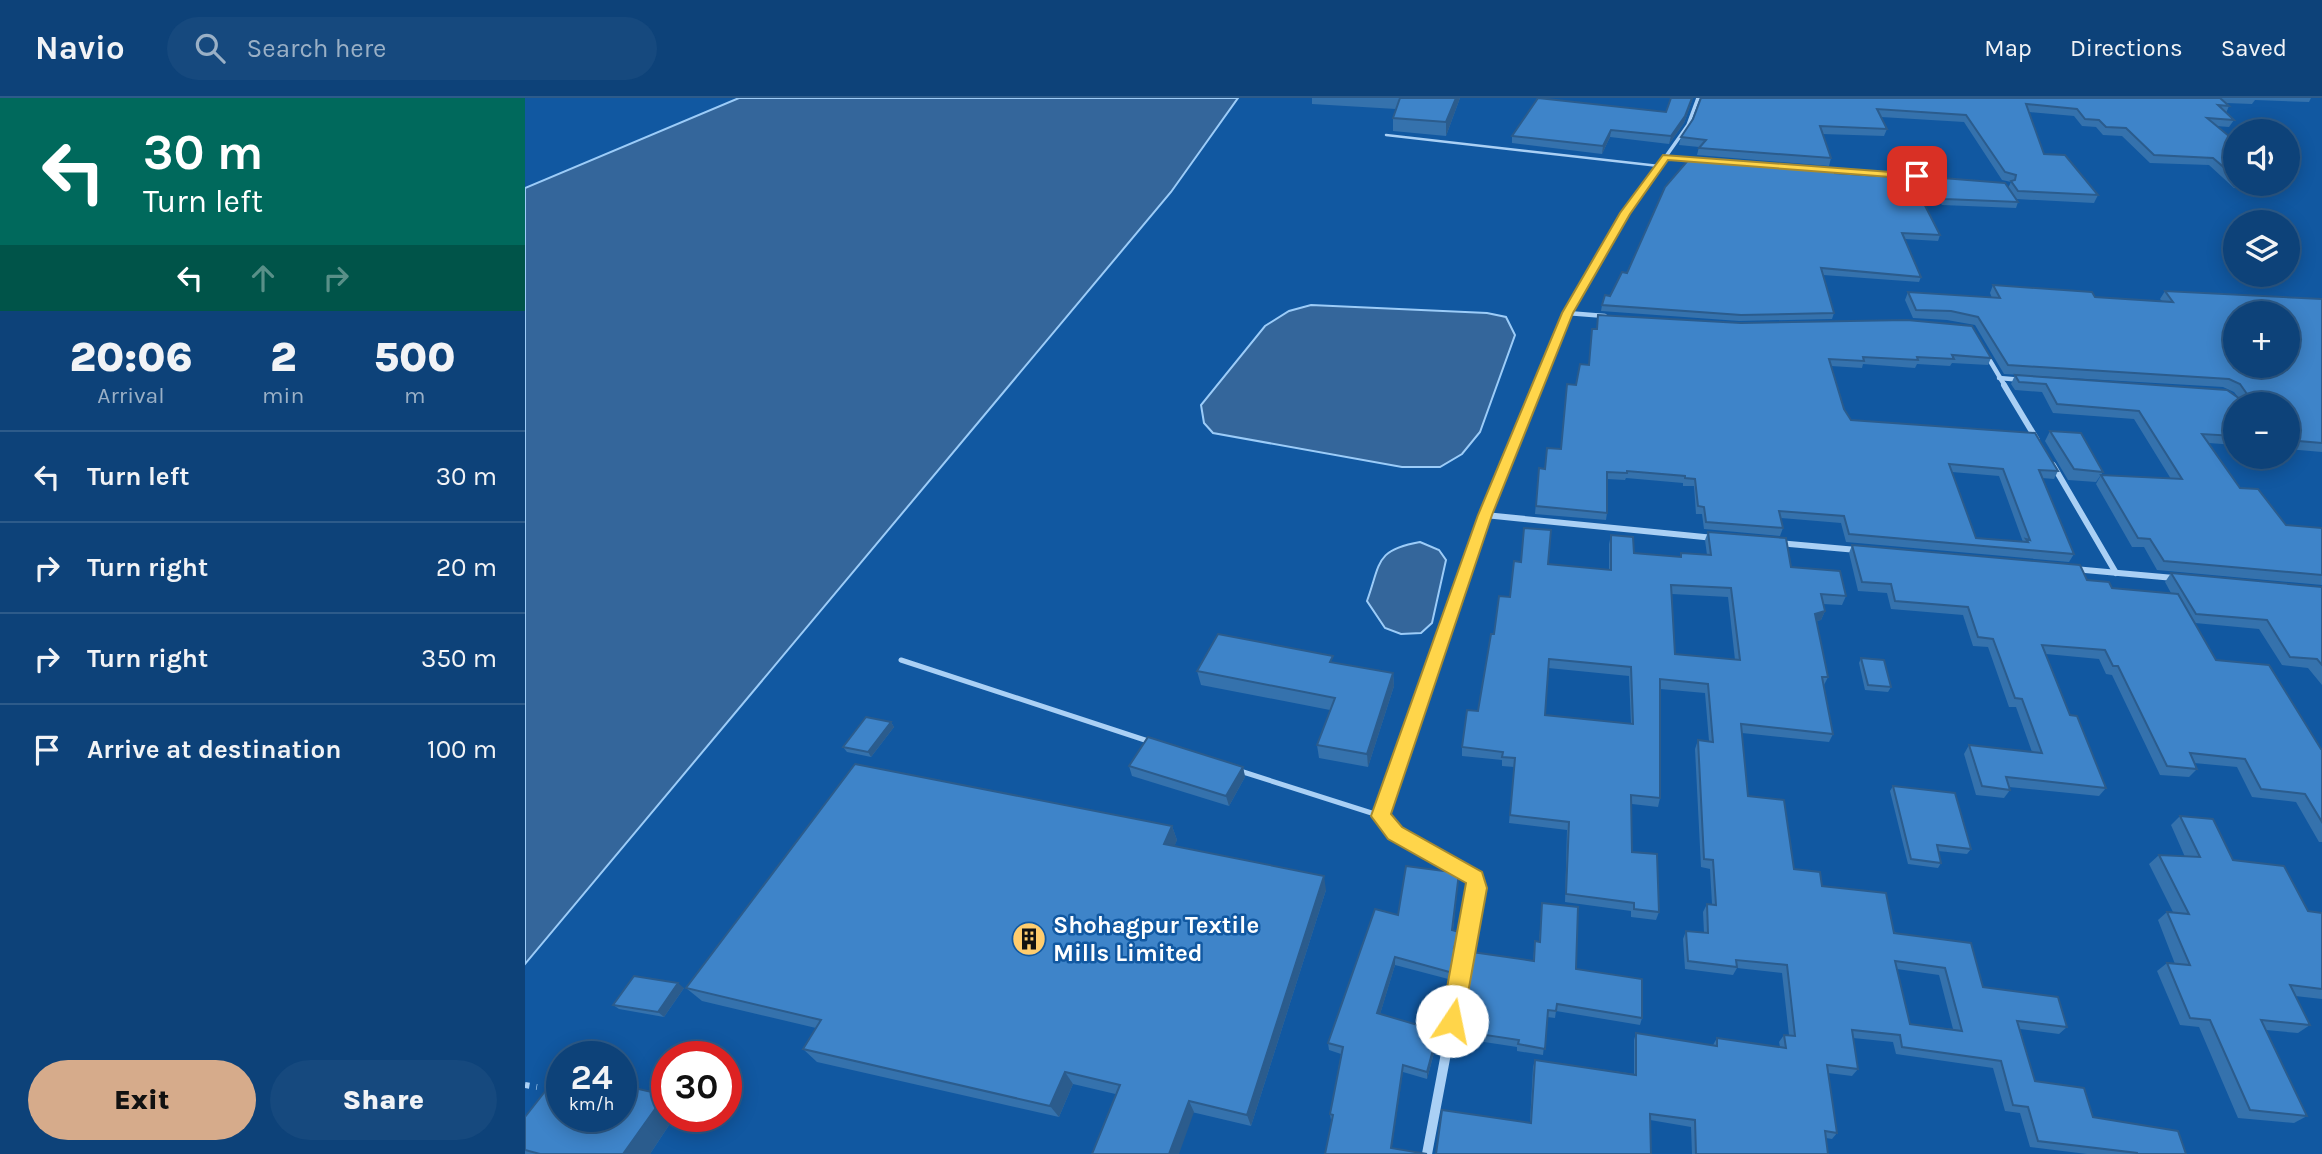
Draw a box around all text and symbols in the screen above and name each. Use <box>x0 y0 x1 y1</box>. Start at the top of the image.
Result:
search box <box>167 17 657 80</box>
text: Navio <box>35 29 125 67</box>
icon: search <box>191 29 229 67</box>
text: Search here <box>247 33 386 64</box>
text: Map <box>1984 34 2032 62</box>
text: Directions <box>2070 34 2183 62</box>
text: Saved <box>2221 34 2287 62</box>
map controls <box>2223 119 2300 469</box>
button: sound <box>2223 119 2300 196</box>
text: 30 m <box>143 124 263 181</box>
icon: left <box>28 126 119 217</box>
pin <box>1887 146 1947 206</box>
icon: arrive <box>1898 157 1936 195</box>
text: Turn left <box>143 183 263 220</box>
button: layers <box>2223 210 2300 287</box>
icon: left <box>171 259 209 297</box>
icon: ahead <box>244 259 282 297</box>
icon: right <box>317 259 355 297</box>
button: + <box>2223 301 2300 378</box>
text: 20:06 <box>69 332 193 382</box>
text: 2 <box>270 332 296 382</box>
text: 500 <box>374 332 456 382</box>
text: Arrival <box>97 382 165 409</box>
text: min <box>262 382 304 409</box>
text: m <box>404 382 425 409</box>
button: − <box>2223 392 2300 469</box>
icon: left <box>28 458 66 496</box>
text: Turn left <box>87 461 189 492</box>
text: 30 m <box>436 461 497 492</box>
icon: right <box>28 549 66 587</box>
text: Turn right <box>87 552 208 583</box>
text: 20 m <box>436 552 497 583</box>
icon: right <box>28 640 66 678</box>
text: Turn right <box>87 643 208 674</box>
text: 350 m <box>421 643 497 674</box>
icon: arrive <box>28 731 66 769</box>
text: Arrive at destination <box>87 734 341 765</box>
text: 100 m <box>427 734 497 765</box>
place label: Shohagpur Textile Mills Limited <box>1053 911 1259 967</box>
building icon: Shohagpur Textile Mills Limited <box>1010 920 1048 958</box>
position arrow <box>1415 984 1489 1058</box>
speed limit sign: 30 <box>651 1041 742 1132</box>
text: 24 <box>571 1057 613 1098</box>
button: Exit <box>28 1060 256 1140</box>
button: Share <box>270 1060 497 1140</box>
text: km/h <box>569 1093 614 1115</box>

